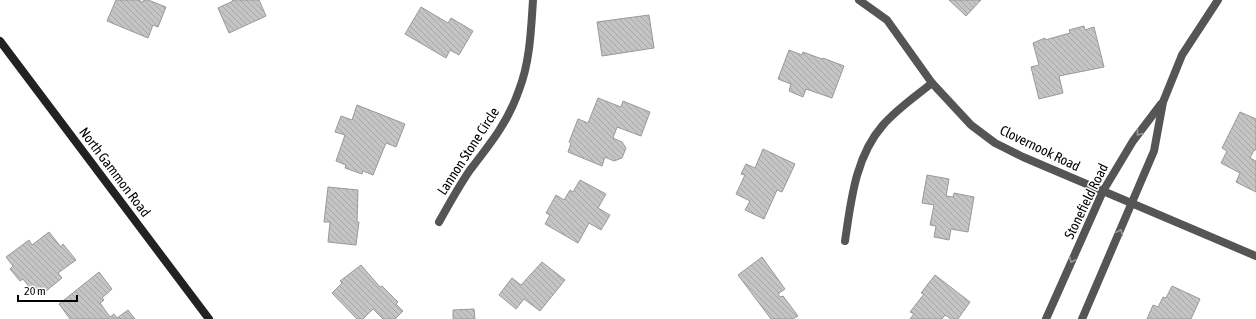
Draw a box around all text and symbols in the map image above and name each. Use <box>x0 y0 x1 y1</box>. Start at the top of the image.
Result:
street label: Lannon Stone Circle <box>434 104 502 198</box>
street label: Clovernook Road <box>997 122 1083 174</box>
street label: North Gammon Road <box>76 124 154 220</box>
one-way arrow <box>1137 128 1144 135</box>
street label: Stonefield Road <box>1061 161 1111 241</box>
one-way arrow <box>1115 229 1123 236</box>
one-way arrow <box>1069 256 1077 263</box>
scale bar <box>18 277 77 303</box>
text: 20 m <box>24 284 46 298</box>

